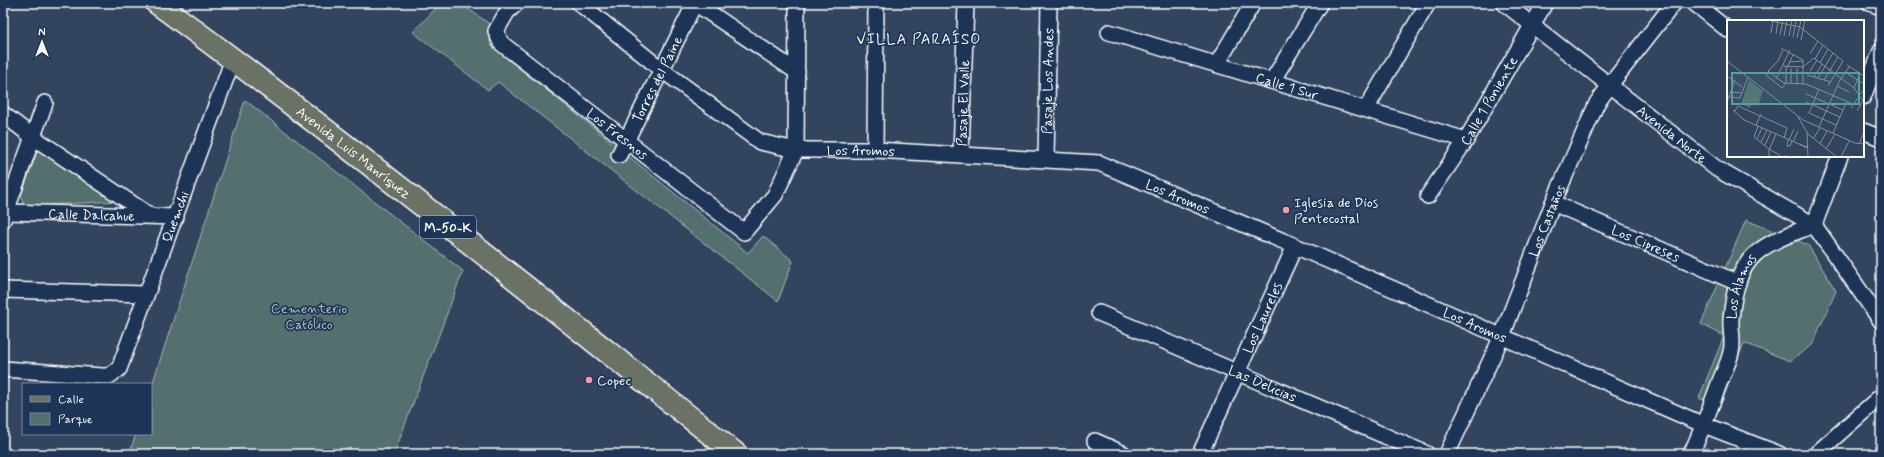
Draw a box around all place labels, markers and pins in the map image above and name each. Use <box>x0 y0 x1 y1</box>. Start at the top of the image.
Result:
place label: Iglesia de Dios Pentecostal <box>1294 194 1379 228</box>
marker: Iglesia de Dios Pentecostal <box>1281 205 1291 215</box>
place label: Copec <box>597 372 631 390</box>
marker: Copec <box>584 375 594 385</box>

